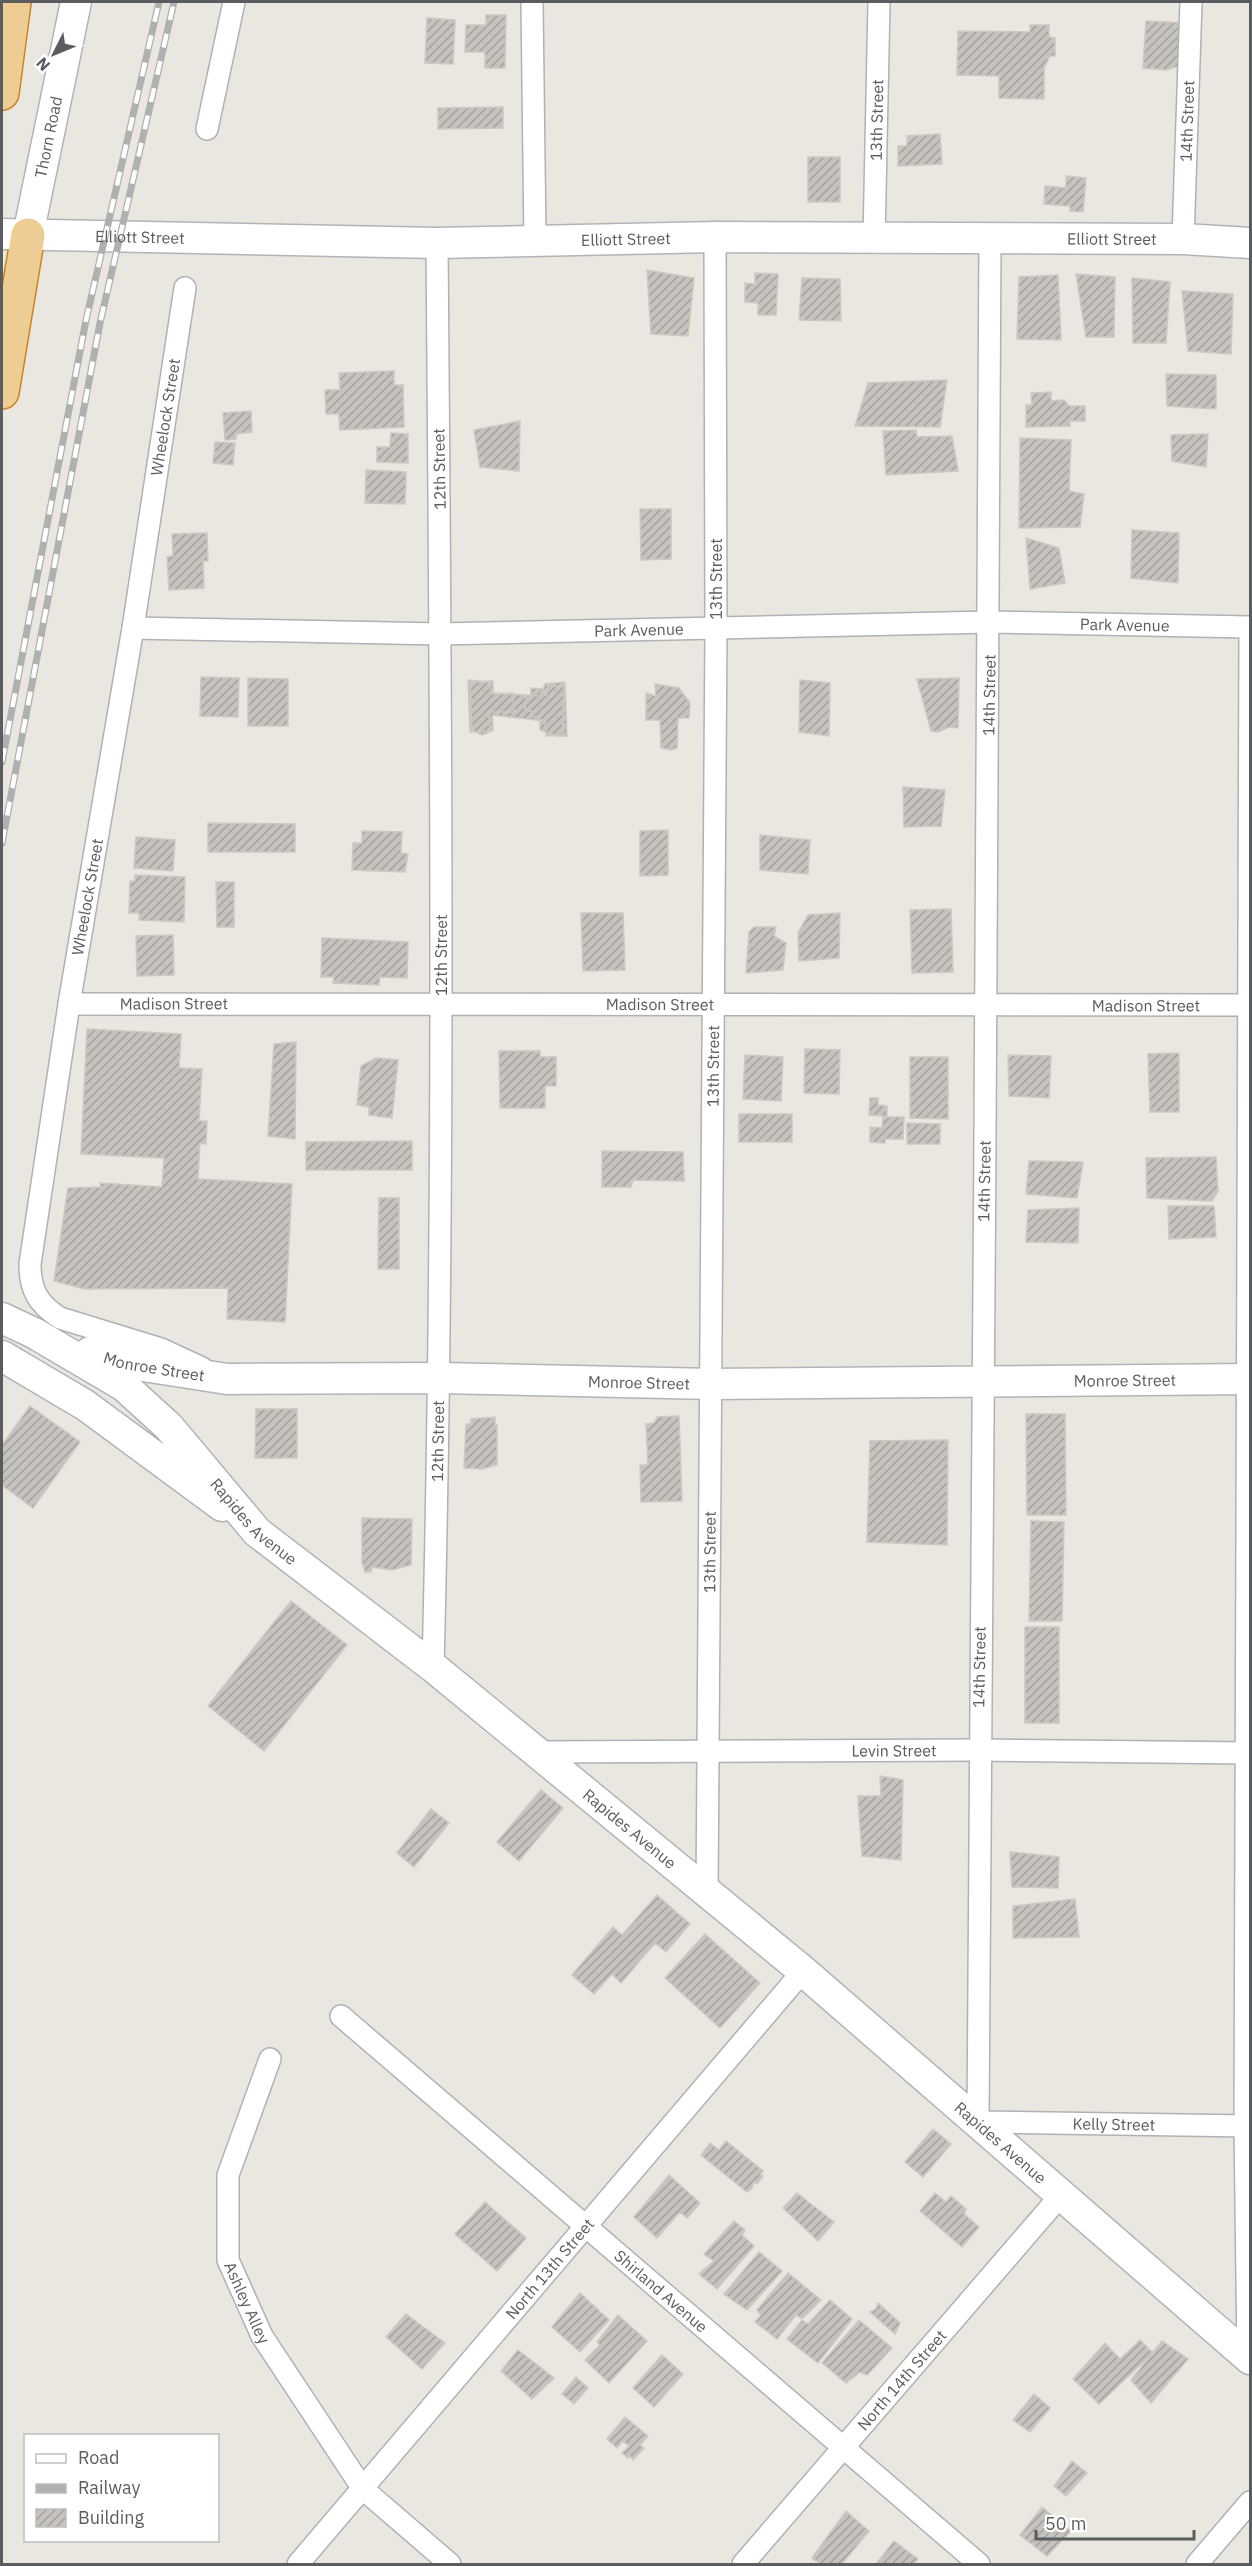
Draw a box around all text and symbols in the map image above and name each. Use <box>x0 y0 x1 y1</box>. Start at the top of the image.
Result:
north arrow <box>24 24 84 84</box>
text: N <box>32 53 54 75</box>
street label: 13th Street <box>866 79 887 161</box>
street label: 14th Street <box>1176 80 1198 162</box>
street label: Thorn Road <box>30 94 66 180</box>
street label: Elliott Street <box>95 226 185 248</box>
street label: Elliott Street <box>581 228 671 250</box>
street label: Elliott Street <box>1067 229 1157 249</box>
street label: Wheelock Street <box>146 357 184 477</box>
street label: 12th Street <box>428 428 450 510</box>
street label: 13th Street <box>706 538 726 620</box>
street label: Park Avenue <box>1080 614 1170 635</box>
street label: Park Avenue <box>594 619 684 641</box>
street label: 14th Street <box>978 654 1000 736</box>
street label: Wheelock Street <box>67 837 107 957</box>
street label: 12th Street <box>431 914 451 996</box>
street label: Madison Street <box>120 993 228 1014</box>
street label: Madison Street <box>606 994 714 1014</box>
street label: Madison Street <box>1092 995 1200 1015</box>
street label: 13th Street <box>703 1025 723 1107</box>
street label: 14th Street <box>973 1140 995 1222</box>
street label: Monroe Street <box>101 1347 206 1385</box>
street label: Monroe Street <box>1074 1370 1176 1391</box>
street label: Monroe Street <box>588 1371 690 1394</box>
street label: 12th Street <box>427 1400 448 1482</box>
street label: Rapides Avenue <box>206 1474 301 1569</box>
street label: 13th Street <box>699 1511 720 1593</box>
street label: 14th Street <box>968 1626 990 1708</box>
street label: Levin Street <box>851 1740 937 1761</box>
street label: Rapides Avenue <box>579 1784 681 1873</box>
street label: Rapides Avenue <box>951 2097 1051 2188</box>
street label: Kelly Street <box>1072 2113 1155 2135</box>
street label: North 13th Street <box>501 2214 598 2323</box>
street label: Shirland Avenue <box>610 2245 712 2337</box>
street label: Ashley Alley <box>220 2258 274 2348</box>
street label: North 14th Street <box>853 2326 950 2434</box>
legend <box>24 2434 219 2542</box>
text: Road <box>78 2446 119 2469</box>
text: Railway <box>78 2476 140 2499</box>
scale bar <box>1036 2503 1194 2541</box>
text: Building <box>78 2506 145 2529</box>
text: 50 m <box>1045 2512 1087 2535</box>

